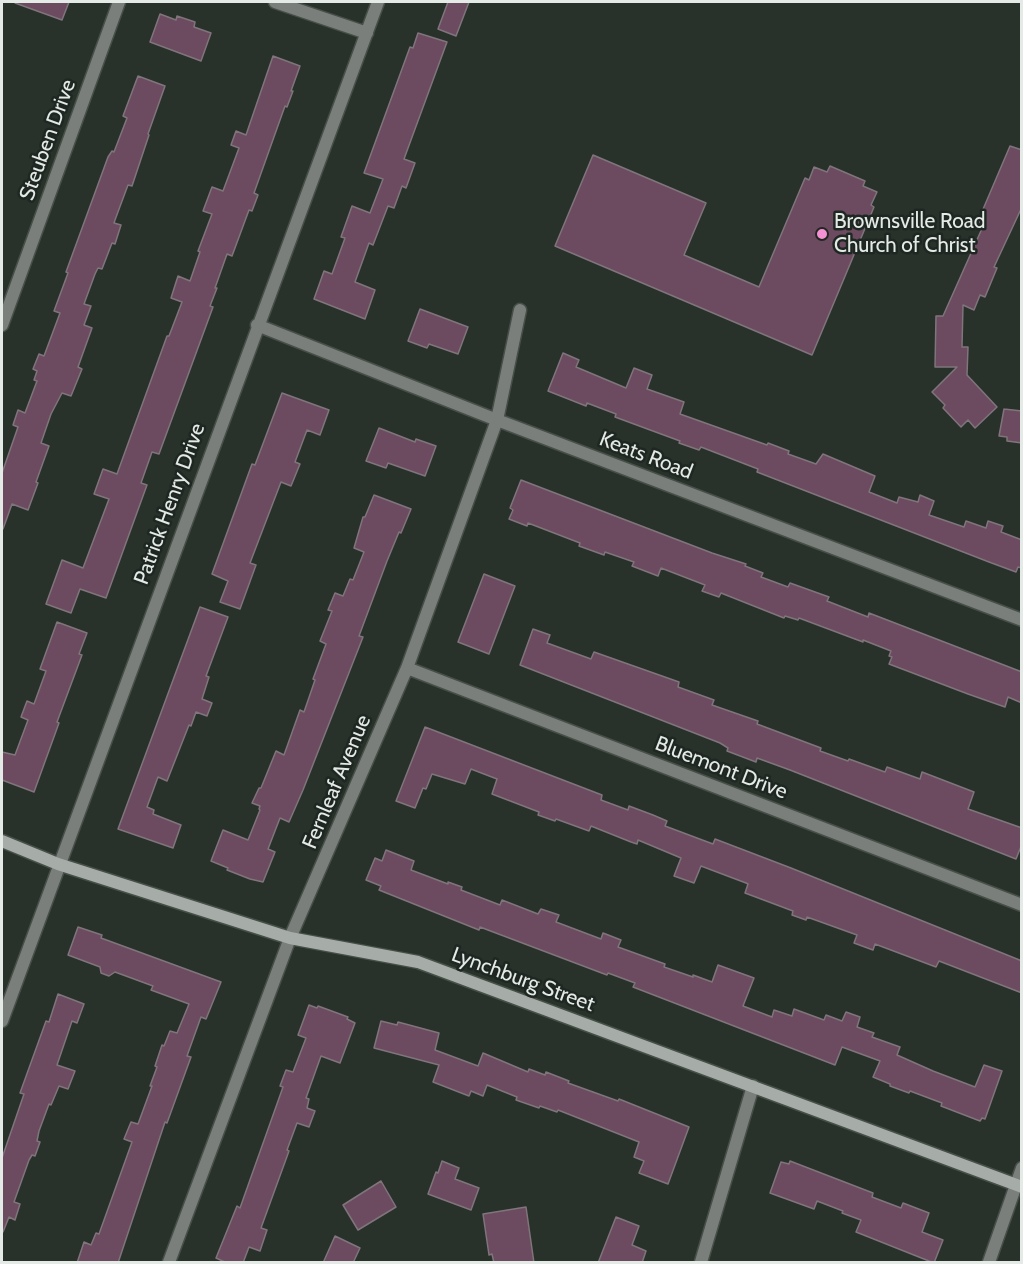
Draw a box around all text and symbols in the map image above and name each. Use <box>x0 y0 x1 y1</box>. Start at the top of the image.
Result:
street label: Steuben Drive <box>14 76 82 204</box>
place label: Brownsville Road Church of Christ <box>834 209 985 259</box>
marker: Brownsville Road Church of Christ <box>815 227 829 241</box>
street label: Patrick Henry Drive <box>129 420 211 588</box>
street label: Keats Road <box>596 427 696 485</box>
street label: Fernleaf Avenue <box>297 711 377 853</box>
street label: Bluemont Drive <box>651 731 791 805</box>
street label: Lynchburg Street <box>448 942 598 1018</box>

